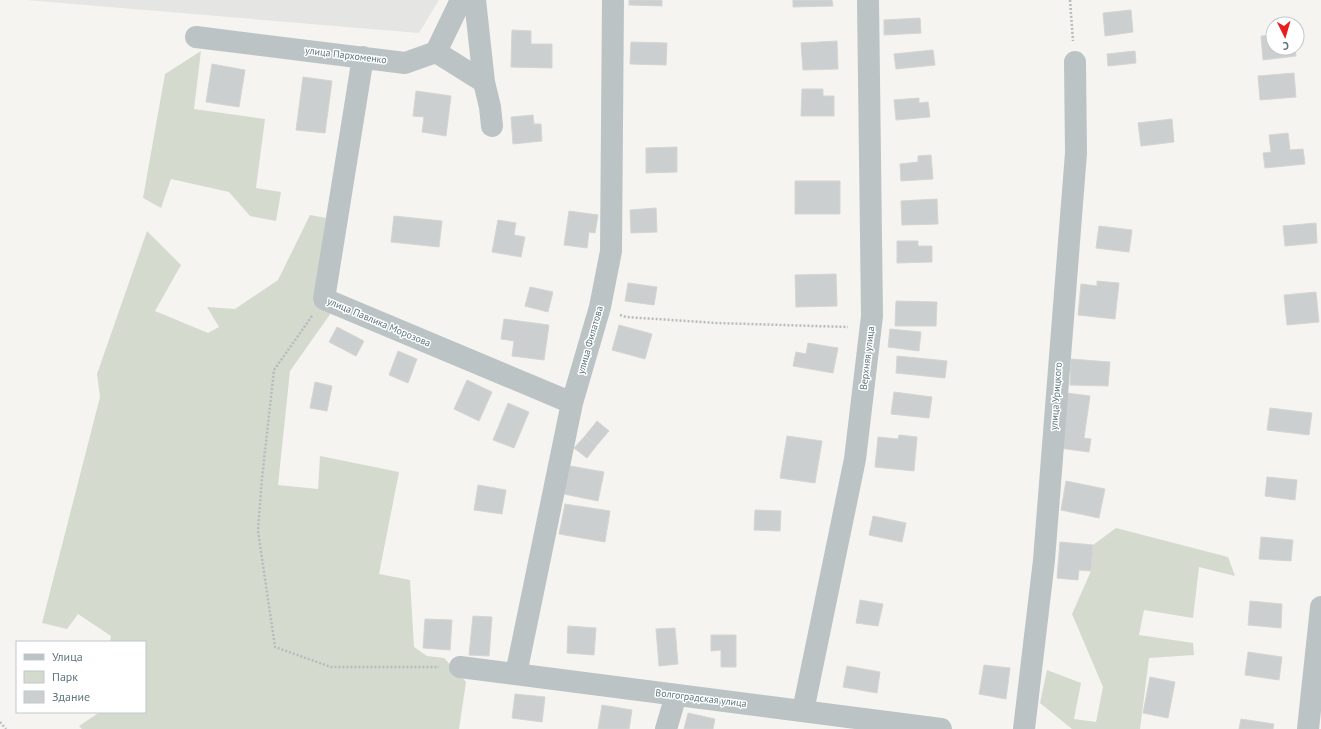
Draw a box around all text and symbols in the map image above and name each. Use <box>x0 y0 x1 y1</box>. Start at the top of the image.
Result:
north arrow <box>1265 16 1305 56</box>
text: С <box>1282 39 1290 53</box>
street label: улица Пархоменко <box>304 44 388 66</box>
street label: улица Павлика Морозова <box>325 294 433 350</box>
street label: улица Филатова <box>574 304 606 376</box>
street label: Верхняя улица <box>857 325 877 391</box>
street label: улица Урицкого <box>1047 362 1065 430</box>
legend <box>16 641 146 713</box>
text: Улица <box>52 649 83 664</box>
text: Парк <box>52 669 78 684</box>
street label: Волгоградская улица <box>655 686 747 710</box>
text: Здание <box>52 689 90 704</box>

